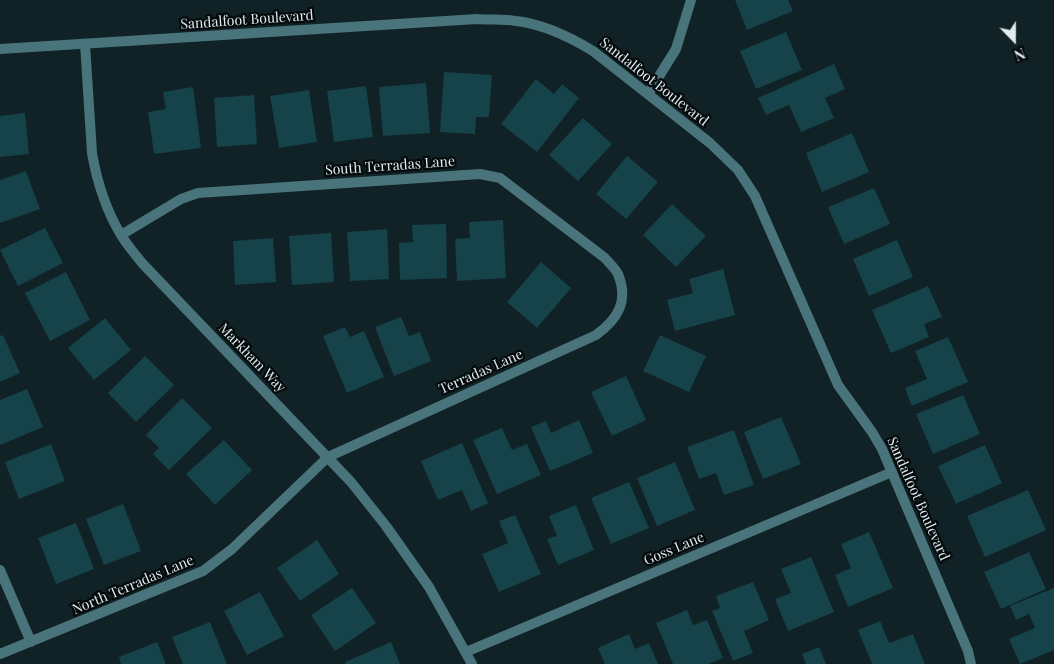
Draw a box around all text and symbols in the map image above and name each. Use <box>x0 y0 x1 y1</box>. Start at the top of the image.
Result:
street label: Sandalfoot Boulevard <box>180 7 314 33</box>
north arrow <box>989 15 1039 65</box>
street label: Sandalfoot Boulevard <box>596 34 712 130</box>
text: N <box>1012 44 1028 65</box>
street label: South Terradas Lane <box>325 153 455 179</box>
street label: Markham Way <box>215 320 289 396</box>
street label: Terradas Lane <box>436 346 526 398</box>
street label: Sandalfoot Boulevard <box>883 435 953 563</box>
street label: Goss Lane <box>641 529 707 569</box>
street label: North Terradas Lane <box>70 552 196 618</box>

